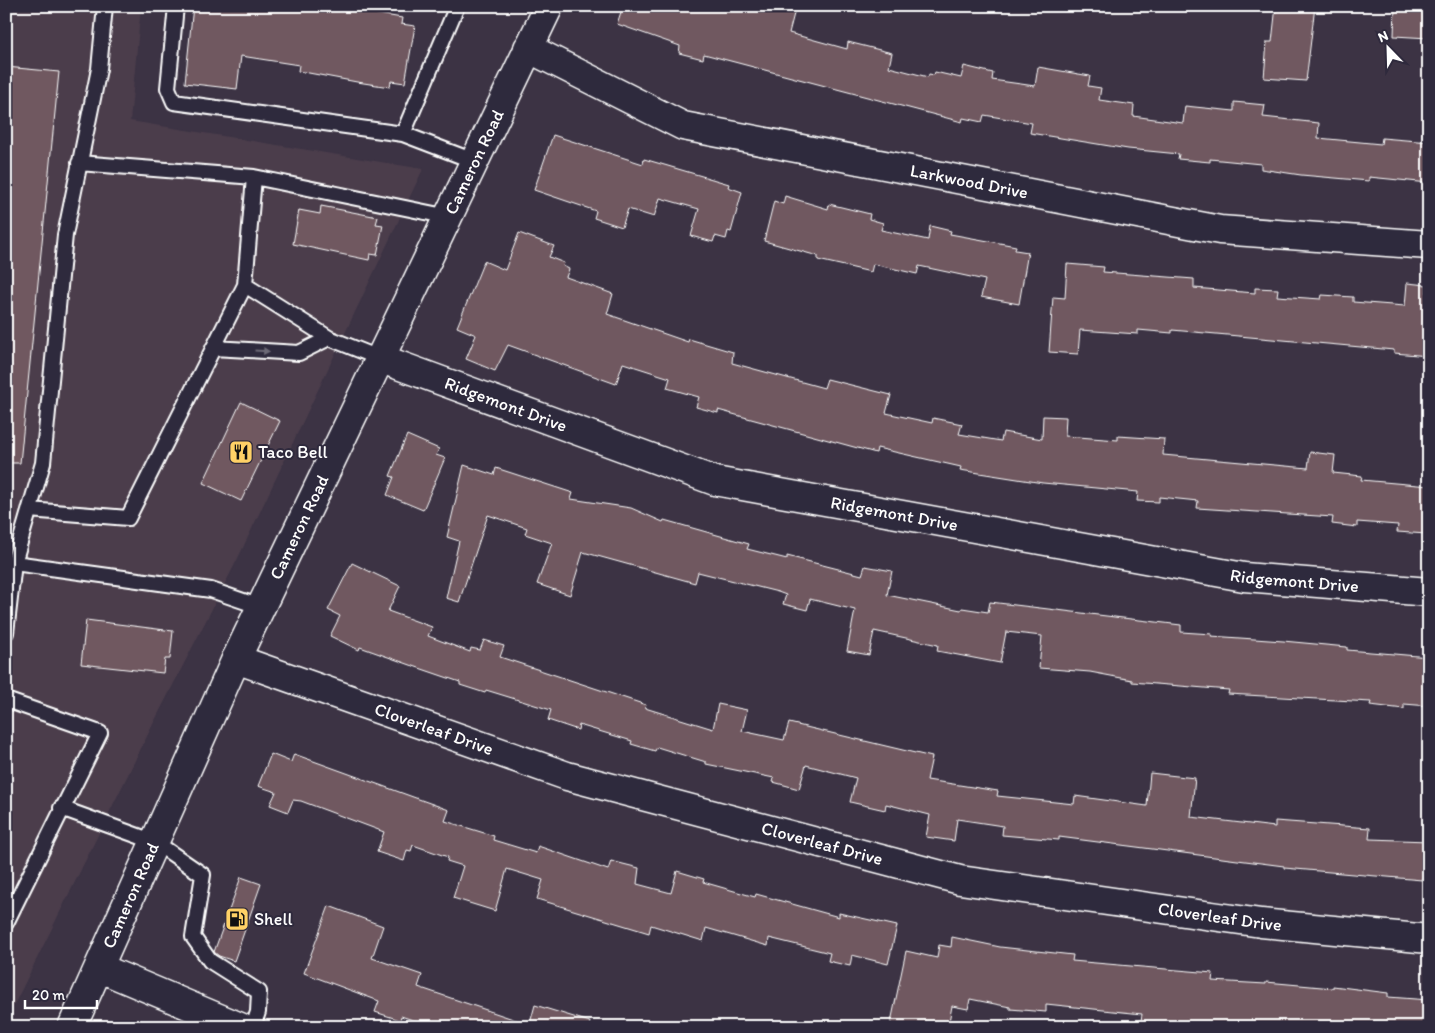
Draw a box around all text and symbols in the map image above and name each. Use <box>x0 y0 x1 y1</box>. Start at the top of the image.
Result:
north arrow <box>1362 22 1412 72</box>
text: N <box>1375 27 1391 46</box>
street label: Cameron Road <box>440 106 509 218</box>
street label: Larkwood Drive <box>908 159 1030 204</box>
one-way arrow <box>254 347 270 355</box>
street label: Ridgemont Drive <box>441 372 570 437</box>
restaurant icon: Taco Bell <box>228 439 254 465</box>
place label: Taco Bell <box>258 441 328 463</box>
street label: Cameron Road <box>265 471 334 583</box>
street label: Ridgemont Drive <box>829 491 960 536</box>
street label: Ridgemont Drive <box>1228 564 1360 597</box>
street label: Cloverleaf Drive <box>372 698 496 760</box>
street label: Cloverleaf Drive <box>759 817 885 870</box>
street label: Cameron Road <box>97 839 164 952</box>
street label: Cloverleaf Drive <box>1156 897 1283 936</box>
fuel station icon: Shell <box>224 906 250 932</box>
place label: Shell <box>254 908 293 930</box>
scale bar <box>25 978 98 1010</box>
text: 20 m <box>32 986 66 1004</box>

